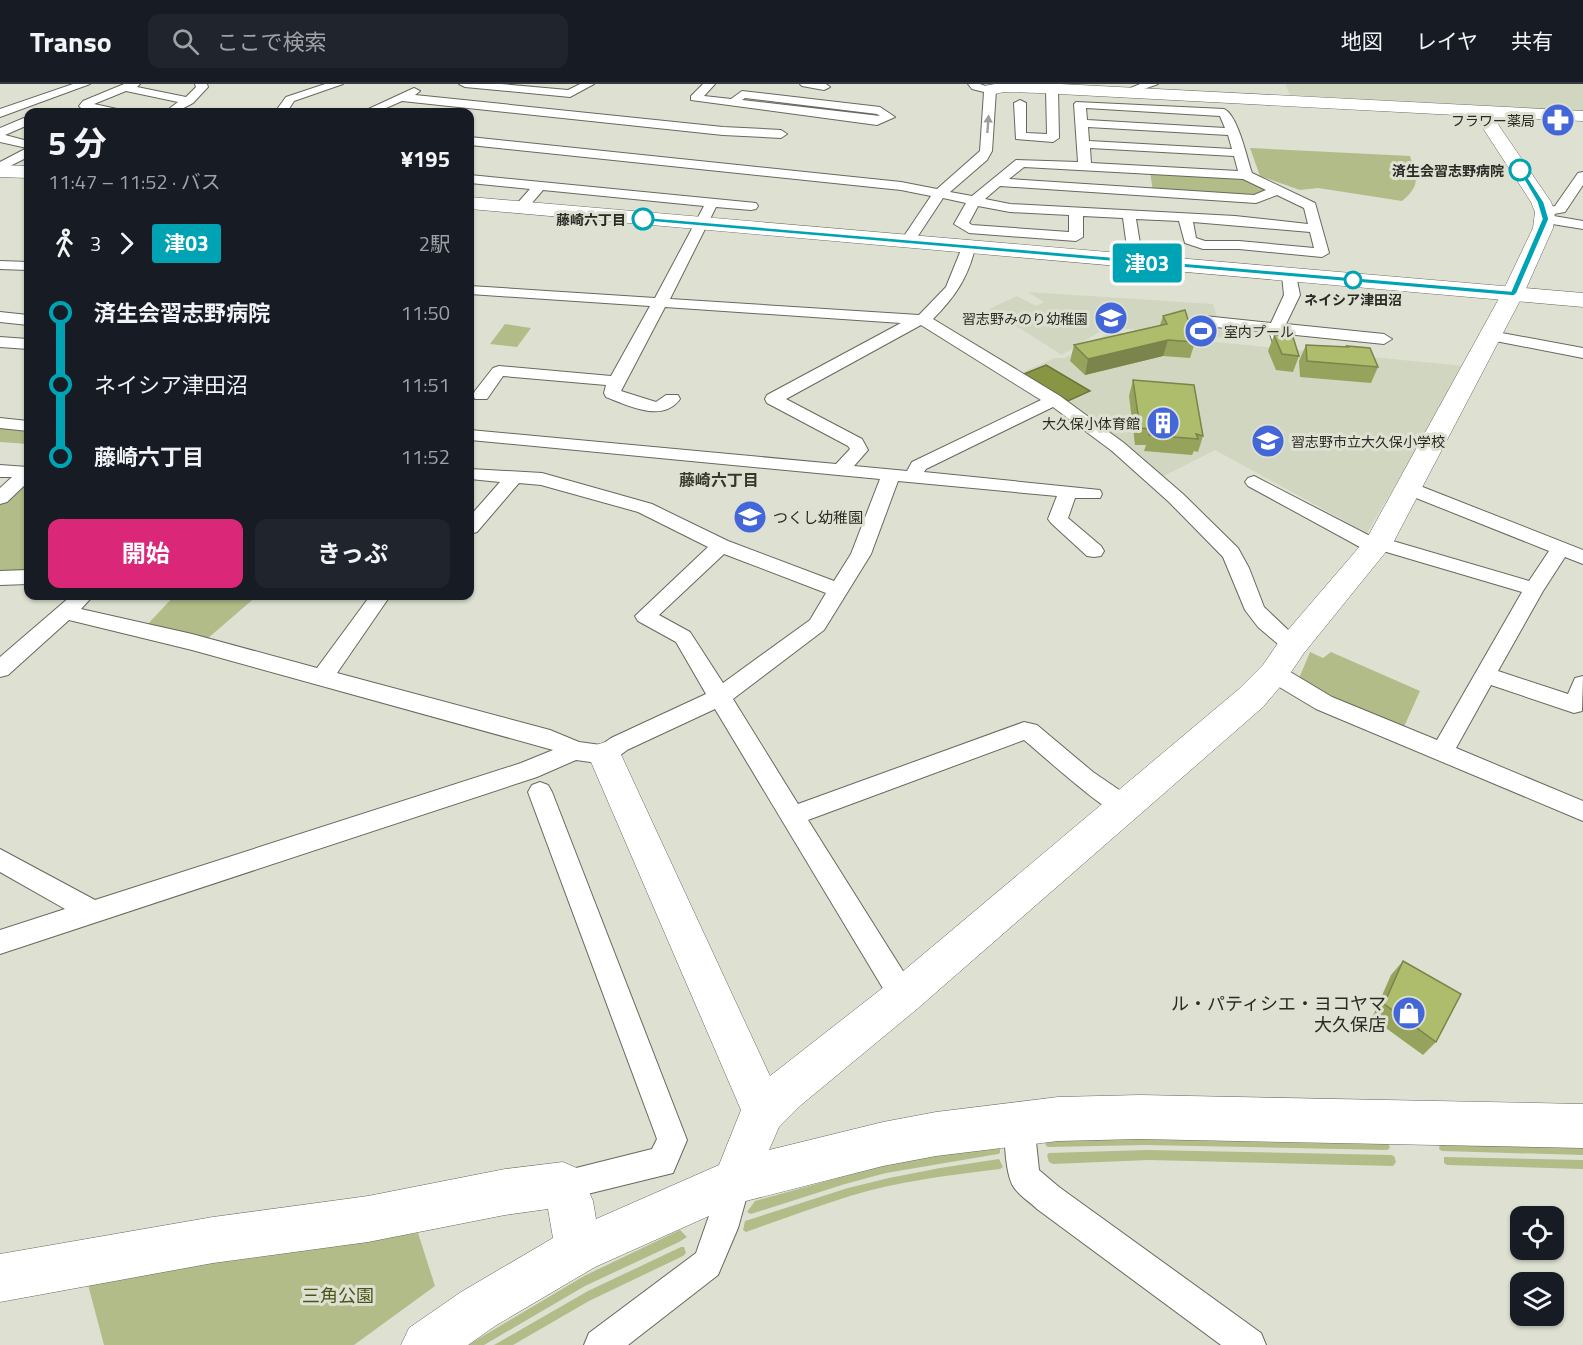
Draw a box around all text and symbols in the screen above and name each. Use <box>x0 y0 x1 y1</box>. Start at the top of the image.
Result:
search box <box>148 14 568 68</box>
text: Transo <box>30 20 112 63</box>
icon: search <box>169 25 202 58</box>
text: ここで検索 <box>217 25 327 59</box>
text: 地図 <box>1341 25 1383 57</box>
text: レイヤ <box>1416 25 1478 57</box>
text: 共有 <box>1511 25 1553 57</box>
pharmacy icon: フラワー薬局 <box>1540 102 1576 138</box>
place label: フラワー薬局 <box>1451 110 1535 131</box>
one-way arrow <box>983 115 992 134</box>
text: 5 分 <box>48 118 107 168</box>
text: ¥195 <box>401 142 450 176</box>
marker: 済生会習志野病院 <box>1509 159 1531 181</box>
place label: 済生会習志野病院 <box>1392 160 1504 181</box>
text: 11:47 – 11:52 · バス <box>48 166 221 197</box>
marker: 藤崎六丁目 <box>632 208 654 230</box>
place label: 藤崎六丁目 <box>556 209 626 230</box>
icon: walk <box>48 227 81 260</box>
icon: forward <box>110 227 143 260</box>
text: 津03 <box>164 227 209 259</box>
text: 3 <box>90 228 101 259</box>
text: 2駅 <box>419 228 450 259</box>
line badge: 津03 <box>1112 244 1182 282</box>
text: 津03 <box>1125 247 1169 279</box>
marker: ネイシア津田沼 <box>1344 271 1362 289</box>
place label: ネイシア津田沼 <box>1304 289 1402 310</box>
text: 済生会習志野病院 <box>94 296 270 330</box>
text: 11:50 <box>401 297 450 328</box>
school or university icon: 習志野みのり幼稚園 <box>1093 300 1129 336</box>
place label: 習志野みのり幼稚園 <box>962 308 1088 329</box>
sports icon: 室内プール <box>1183 313 1219 349</box>
place label: 室内プール <box>1224 321 1294 342</box>
text: ネイシア津田沼 <box>94 368 248 402</box>
text: 11:51 <box>401 369 450 400</box>
building icon: 大久保小体育館 <box>1145 405 1181 441</box>
place label: 大久保小体育館 <box>1042 413 1140 434</box>
school or university icon: 習志野市立大久保小学校 <box>1250 423 1286 459</box>
place label: 習志野市立大久保小学校 <box>1291 431 1445 452</box>
text: 藤崎六丁目 <box>94 440 204 474</box>
text: 11:52 <box>401 441 450 472</box>
district label: 藤崎六丁目 <box>679 468 759 492</box>
school or university icon: つくし幼稚園 <box>732 499 768 535</box>
place label: つくし幼稚園 <box>773 506 863 529</box>
button: 開始 <box>48 519 243 588</box>
button: きっぷ <box>255 519 450 588</box>
place label: ル・パティシエ・ヨコヤマ 大久保店 <box>1171 990 1386 1038</box>
shop icon: ル・パティシエ・ヨコヤマ 大久保店 <box>1391 995 1427 1031</box>
map controls <box>1510 1206 1564 1326</box>
button: locate <box>1510 1206 1564 1260</box>
button: layers <box>1510 1272 1564 1326</box>
park label: 三角公園 <box>302 1282 374 1309</box>

